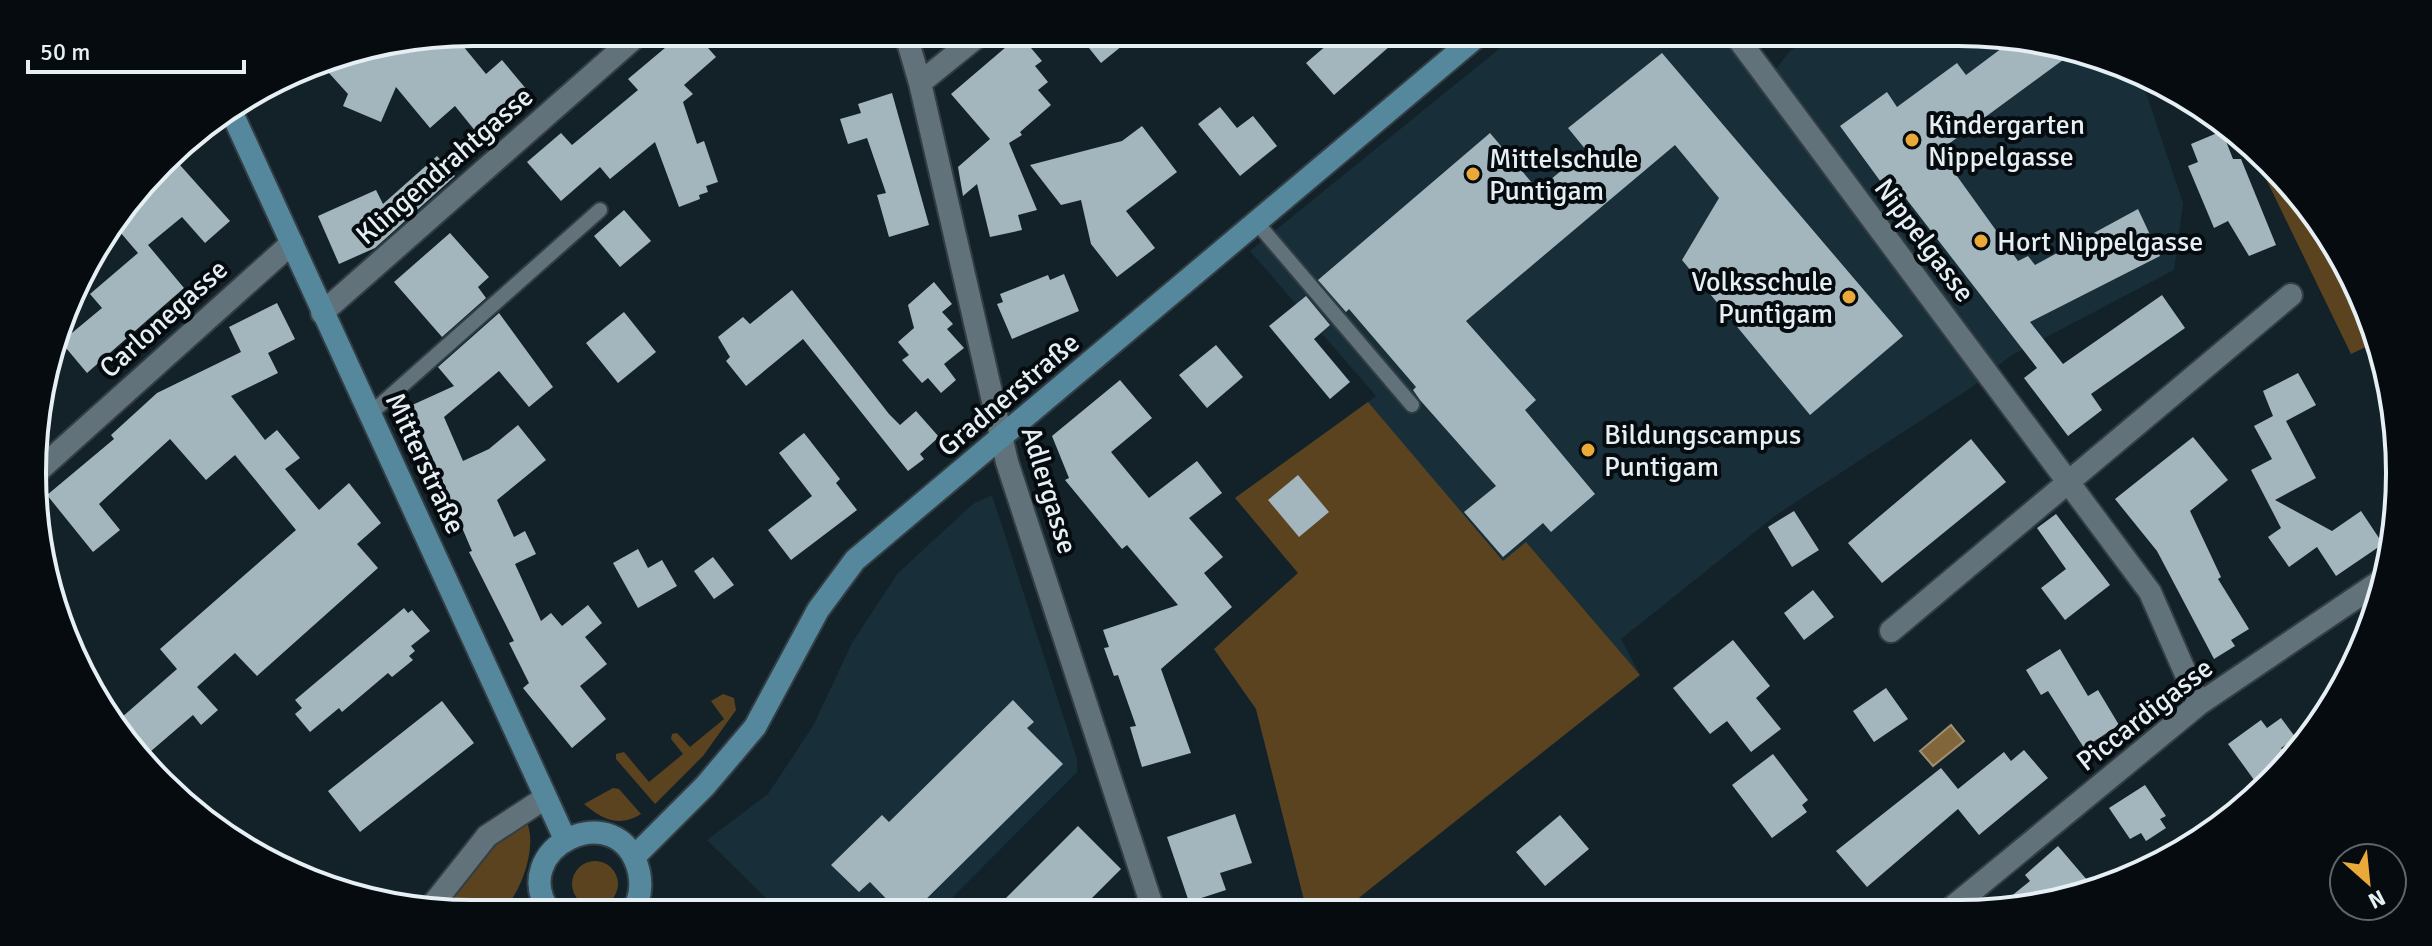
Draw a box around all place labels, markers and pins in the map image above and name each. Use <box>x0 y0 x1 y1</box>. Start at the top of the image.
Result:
place label: Kindergarten Nippelgasse <box>1928 108 2085 174</box>
marker: Kindergarten Nippelgasse <box>1903 131 1921 149</box>
place label: Mittelschule Puntigam <box>1489 142 1639 208</box>
marker: Mittelschule Puntigam <box>1464 165 1482 183</box>
place label: Hort Nippelgasse <box>1997 225 2203 259</box>
marker: Hort Nippelgasse <box>1972 232 1990 250</box>
place label: Volksschule Puntigam <box>1691 265 1833 331</box>
marker: Volksschule Puntigam <box>1840 288 1858 306</box>
place label: Bildungscampus Puntigam <box>1604 418 1801 484</box>
marker: Bildungscampus Puntigam <box>1579 441 1597 459</box>

